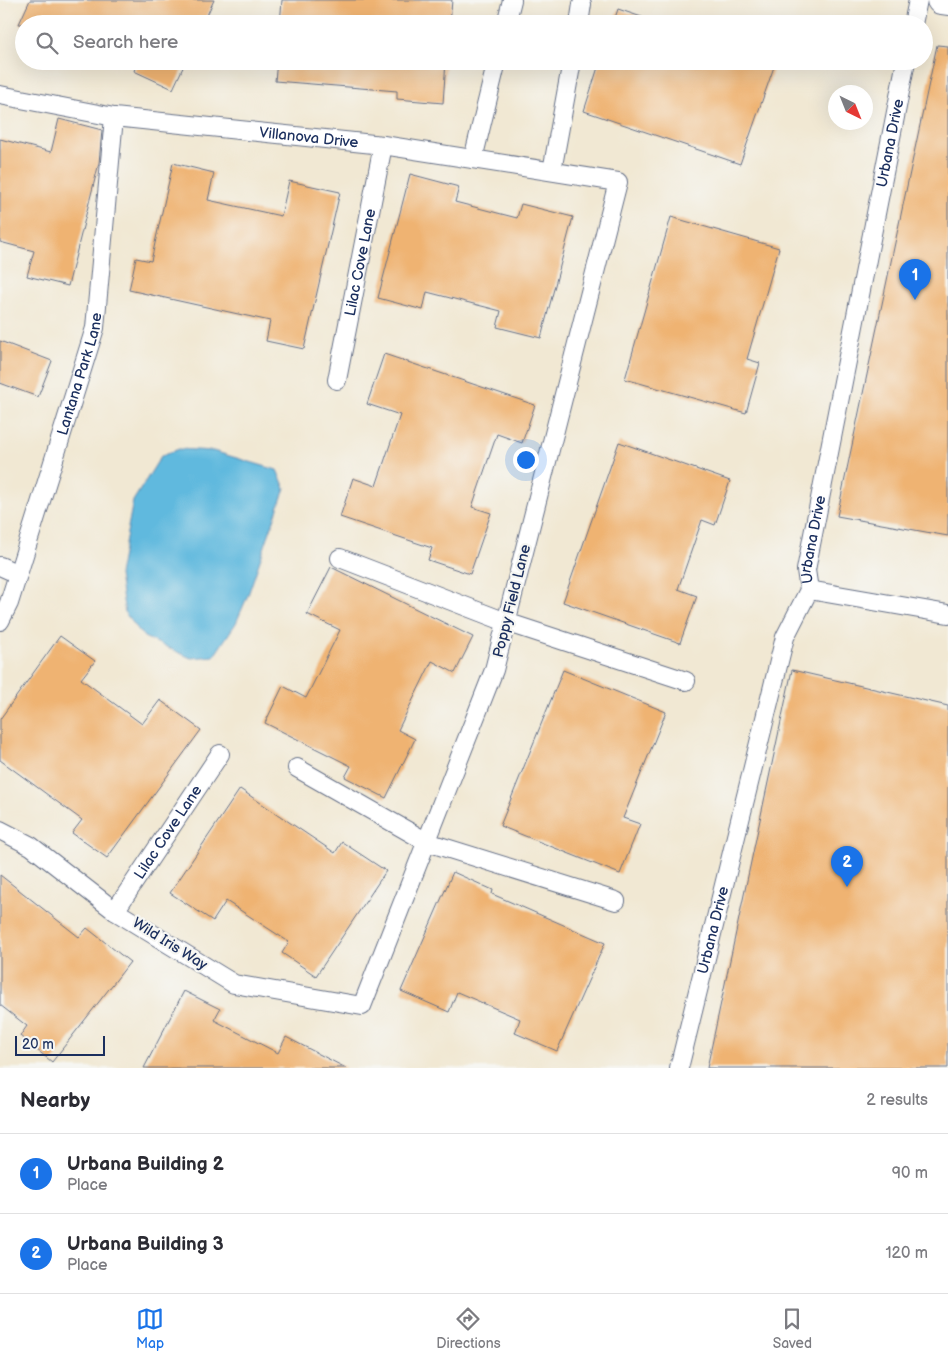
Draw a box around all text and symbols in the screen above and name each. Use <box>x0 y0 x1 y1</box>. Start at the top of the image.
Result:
search box <box>15 15 933 70</box>
icon: search <box>33 29 61 57</box>
text: Search here <box>73 31 178 54</box>
north arrow <box>828 85 873 130</box>
street label: Urbana Drive <box>872 97 908 189</box>
street label: Villanova Drive <box>258 123 360 152</box>
street label: Lilac Cove Lane <box>340 207 380 318</box>
pin: 1 <box>899 259 931 300</box>
street label: Lantana Park Lane <box>53 312 106 438</box>
your location <box>513 447 539 473</box>
street label: Urbana Drive <box>796 493 830 585</box>
street label: Poppy Field Lane <box>489 542 535 659</box>
street label: Lilac Cove Lane <box>130 781 206 883</box>
pin: 2 <box>831 846 863 887</box>
street label: Urbana Drive <box>693 884 733 976</box>
street label: Wild Iris Way <box>129 913 211 975</box>
scale bar <box>15 1033 105 1056</box>
text: 20 m <box>22 1036 54 1053</box>
text: Nearby <box>20 1088 90 1113</box>
text: 2 results <box>866 1091 928 1110</box>
text: Urbana Building 2 <box>67 1153 224 1176</box>
text: 1 <box>33 1164 39 1183</box>
text: 90 m <box>892 1164 928 1183</box>
text: Place <box>67 1176 108 1195</box>
text: Urbana Building 3 <box>67 1233 224 1256</box>
text: 2 <box>31 1244 41 1263</box>
text: 120 m <box>885 1244 928 1263</box>
text: Place <box>67 1256 108 1275</box>
tab: Map <box>136 1305 164 1352</box>
tab: Directions <box>436 1305 501 1352</box>
tab: Saved <box>773 1305 812 1352</box>

